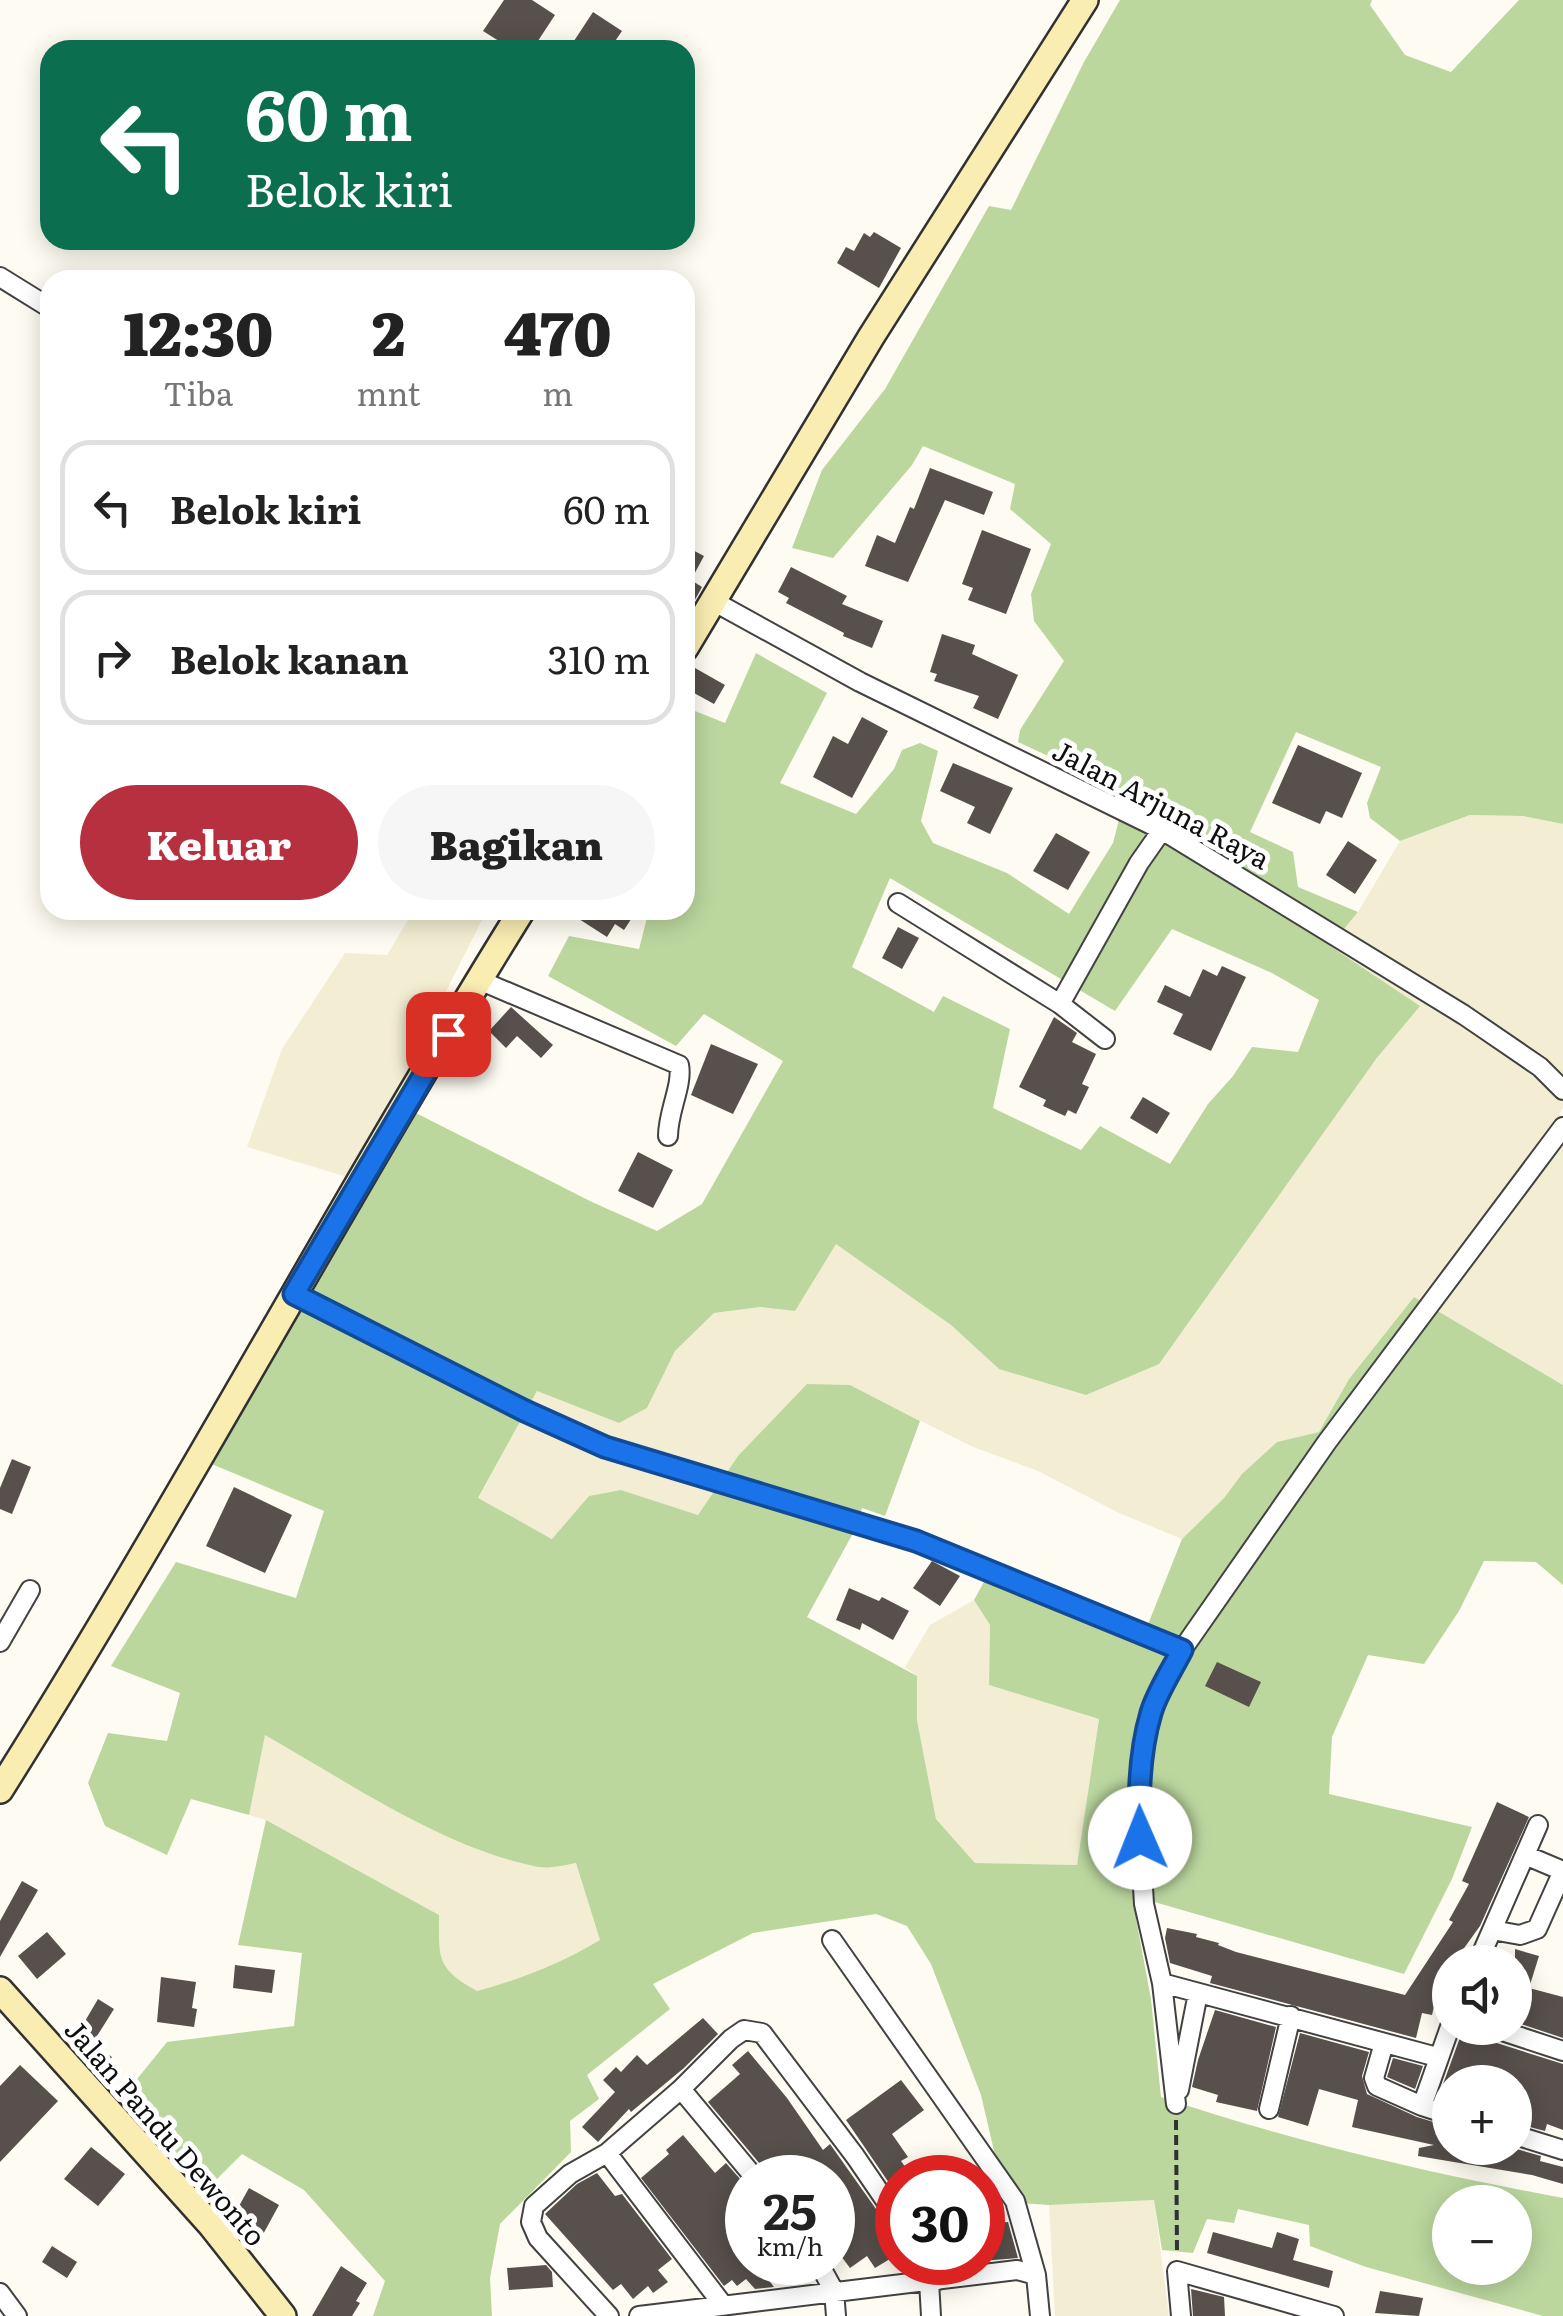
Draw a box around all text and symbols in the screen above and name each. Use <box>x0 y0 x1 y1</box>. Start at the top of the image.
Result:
text: 60 m <box>245 59 413 163</box>
icon: left <box>80 80 210 210</box>
text: Belok kiri <box>245 154 453 221</box>
text: 12:30 <box>123 285 273 374</box>
text: 2 <box>372 285 405 374</box>
text: 470 <box>504 285 612 374</box>
text: Tiba <box>163 368 233 416</box>
text: mnt <box>357 368 420 416</box>
text: m <box>542 368 573 416</box>
text: Belok kiri <box>170 479 361 536</box>
text: 60 m <box>563 479 650 536</box>
icon: left <box>85 480 140 535</box>
text: Belok kanan <box>170 629 409 686</box>
text: 310 m <box>548 629 650 686</box>
icon: right <box>85 630 140 685</box>
street label: Jalan Arjuna Raya <box>1046 728 1278 878</box>
button: Keluar <box>80 785 358 900</box>
button: Bagikan <box>378 785 655 900</box>
pin <box>406 992 491 1077</box>
icon: arrive <box>421 1007 476 1062</box>
position arrow <box>1088 1786 1192 1890</box>
map controls <box>1432 1945 1532 2285</box>
button: sound <box>1432 1945 1532 2045</box>
street label: Jalan Pandu Dewonto <box>56 2009 277 2254</box>
button: + <box>1432 2065 1532 2165</box>
speed limit sign: 30 <box>875 2155 1005 2285</box>
text: 25 <box>763 2171 817 2245</box>
button: − <box>1432 2185 1532 2285</box>
text: km/h <box>757 2227 823 2264</box>

